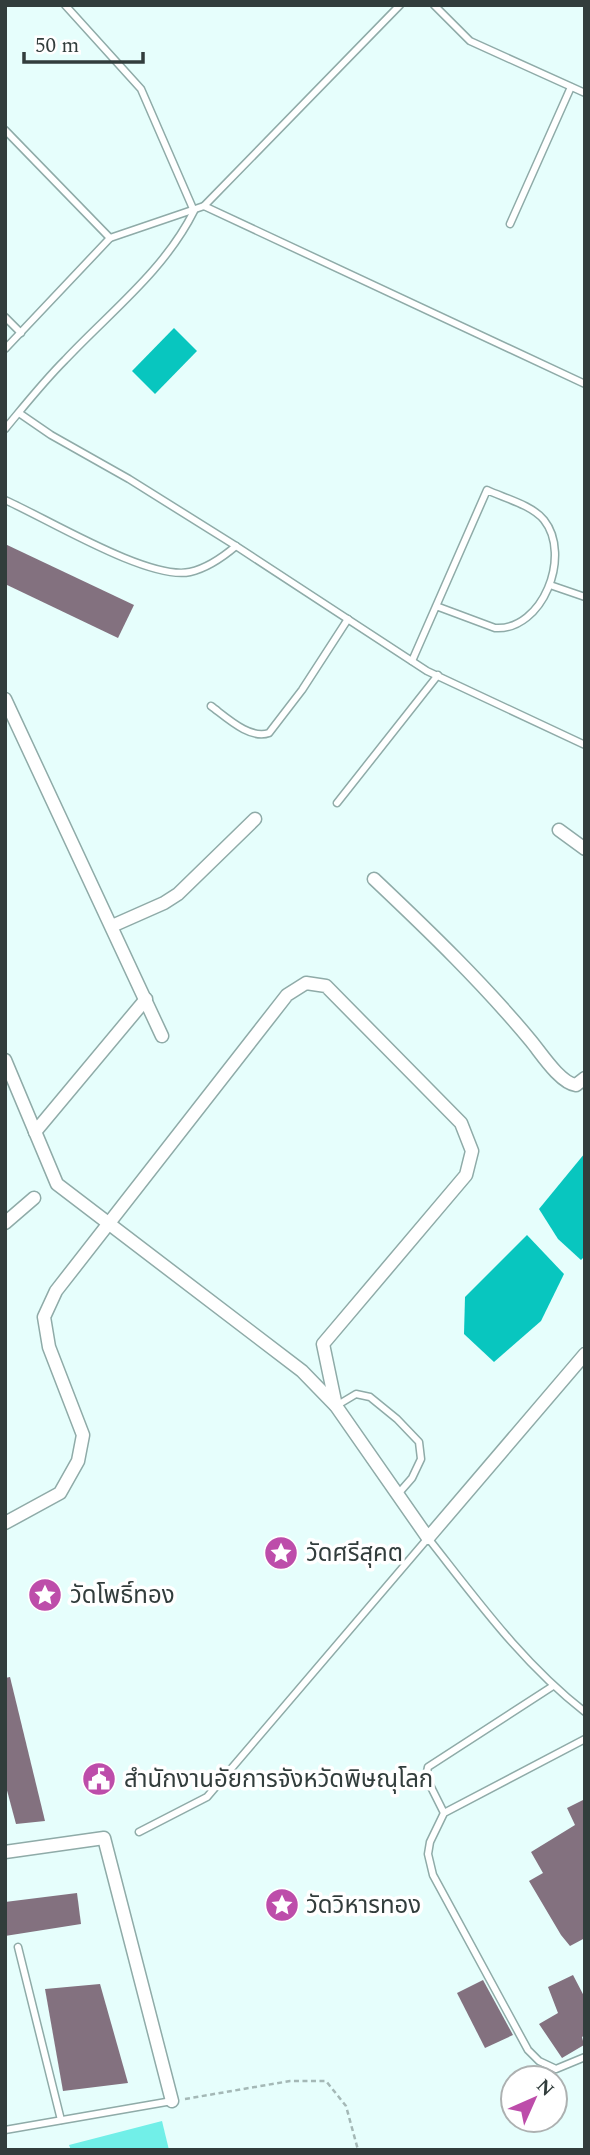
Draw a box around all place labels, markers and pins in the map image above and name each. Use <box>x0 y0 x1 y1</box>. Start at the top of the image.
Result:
place icon: วัดศรีสุคต <box>262 1534 300 1572</box>
place label: วัดศรีสุคต <box>306 1536 403 1572</box>
place icon: วัดโพธิ์ทอง <box>26 1576 64 1614</box>
place label: วัดโพธิ์ทอง <box>70 1578 175 1614</box>
public building icon: สำนักงานอัยการจังหวัดพิษณุโลก <box>80 1760 118 1798</box>
place label: สำนักงานอัยการจังหวัดพิษณุโลก <box>124 1762 433 1798</box>
place icon: วัดวิหารทอง <box>263 1886 301 1924</box>
place label: วัดวิหารทอง <box>306 1888 421 1924</box>

